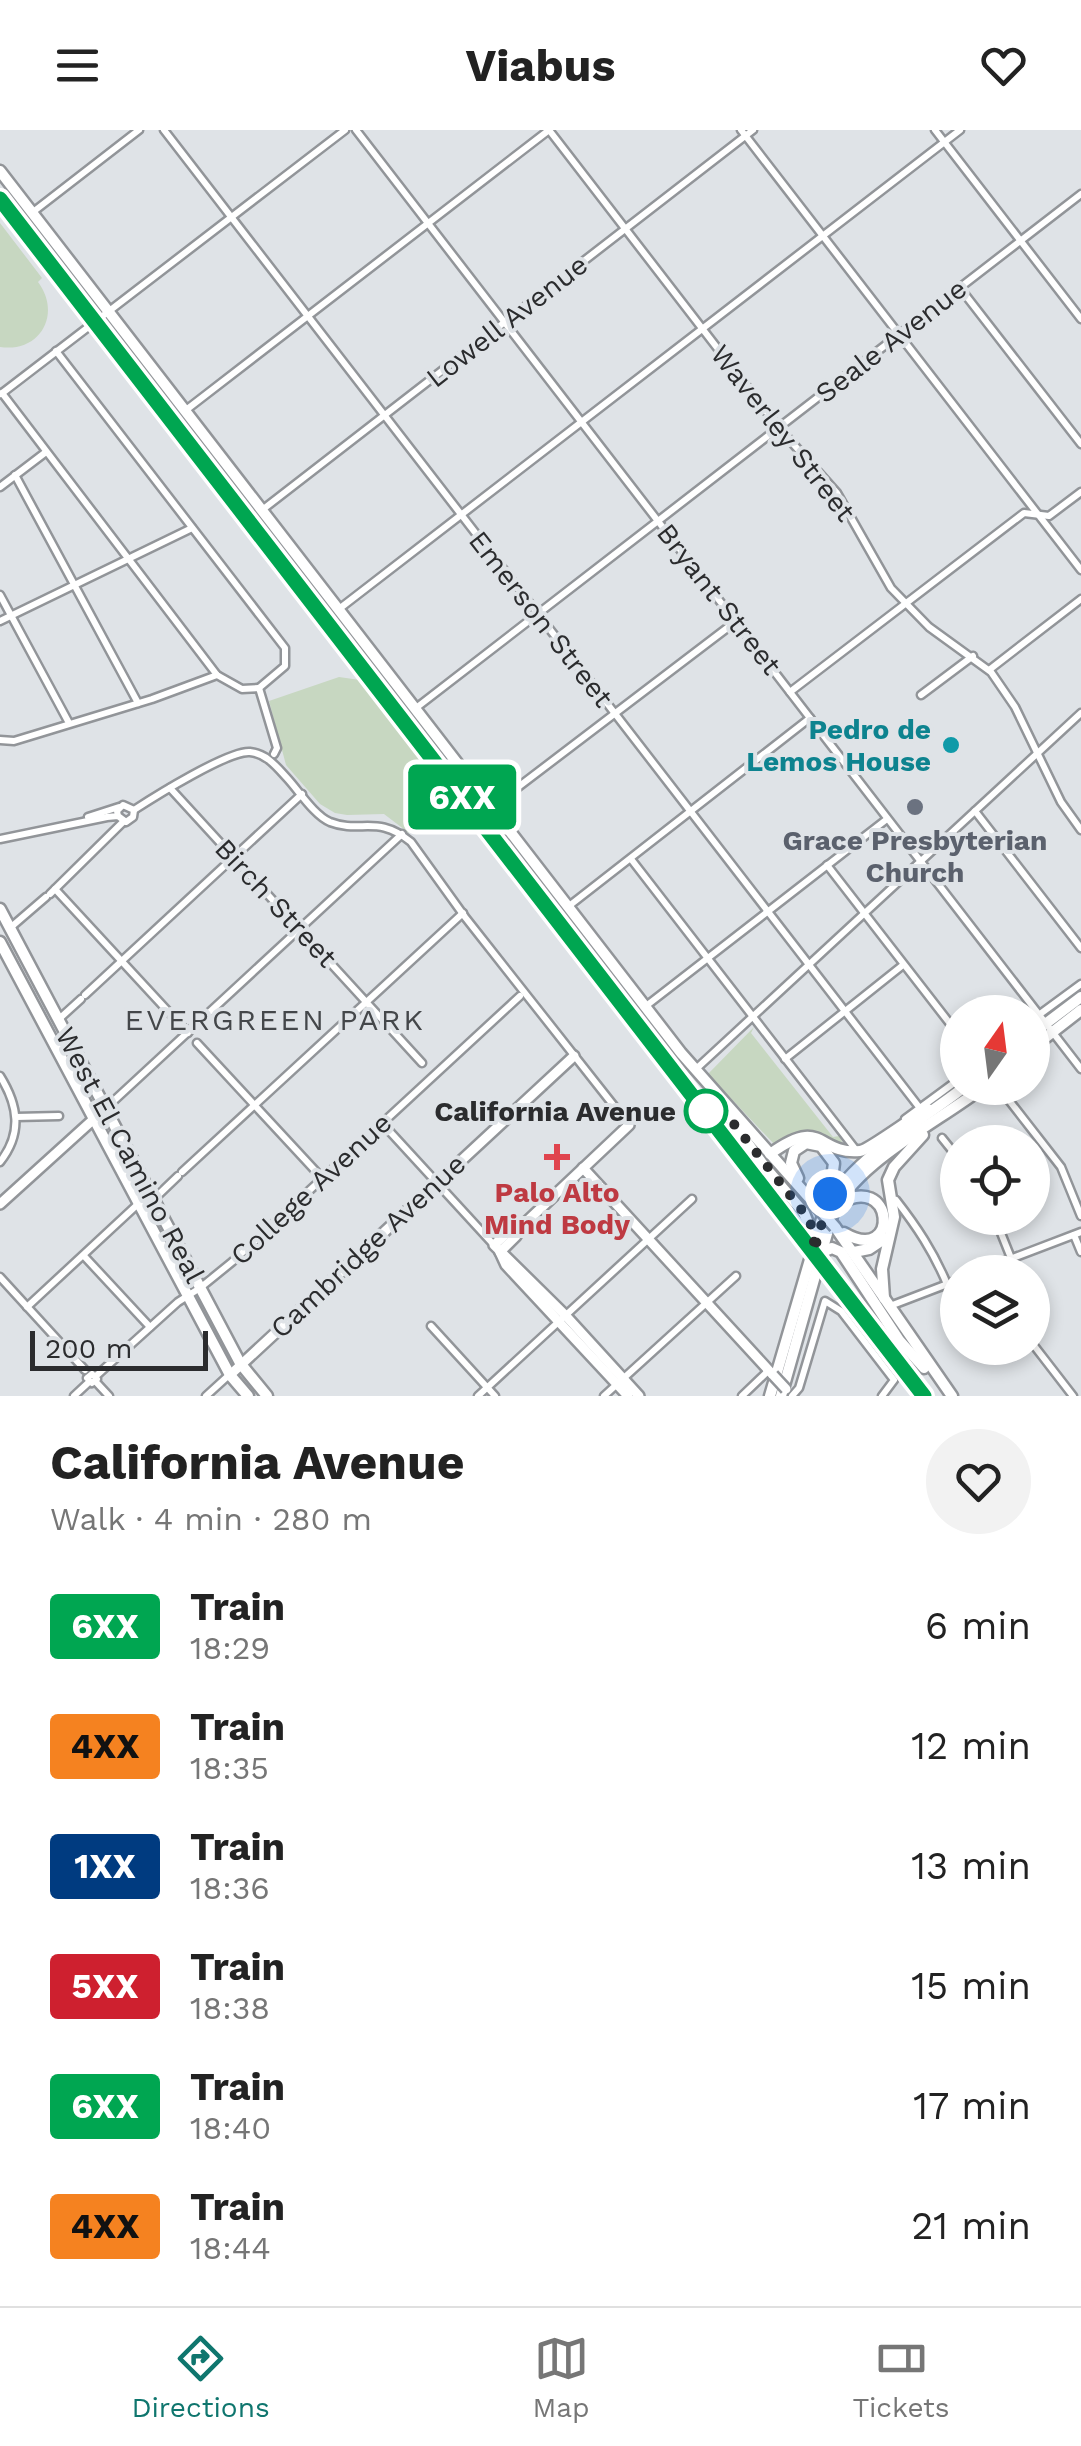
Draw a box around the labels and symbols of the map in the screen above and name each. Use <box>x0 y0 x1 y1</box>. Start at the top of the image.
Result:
street label: Lowell Avenue <box>420 248 594 394</box>
street label: Seale Avenue <box>809 272 973 410</box>
street label: Waverley Street <box>704 338 862 528</box>
street label: Bryant Street <box>650 517 788 681</box>
street label: Emerson Street <box>462 524 620 714</box>
place label: Pedro de Lemos House <box>746 713 931 778</box>
marker: Pedro de Lemos House <box>940 734 962 756</box>
line badge: 6XX <box>404 764 520 830</box>
marker: Grace Presbyterian Church <box>904 796 926 818</box>
place label: Grace Presbyterian Church <box>783 824 1047 889</box>
street label: Birch Street <box>208 832 344 974</box>
north arrow <box>940 995 1050 1105</box>
district label: EVERGREEN PARK <box>125 1002 425 1037</box>
street label: West El Camino Real <box>49 1022 212 1289</box>
marker: California Avenue <box>685 1090 727 1132</box>
place label: California Avenue <box>434 1095 676 1128</box>
street label: College Avenue <box>224 1106 398 1272</box>
marker: Palo Alto Mind Body <box>544 1144 570 1170</box>
street label: Cambridge Avenue <box>264 1147 472 1345</box>
your location <box>805 1169 855 1219</box>
place label: Palo Alto Mind Body <box>484 1176 630 1241</box>
scale bar <box>30 1326 208 1370</box>

